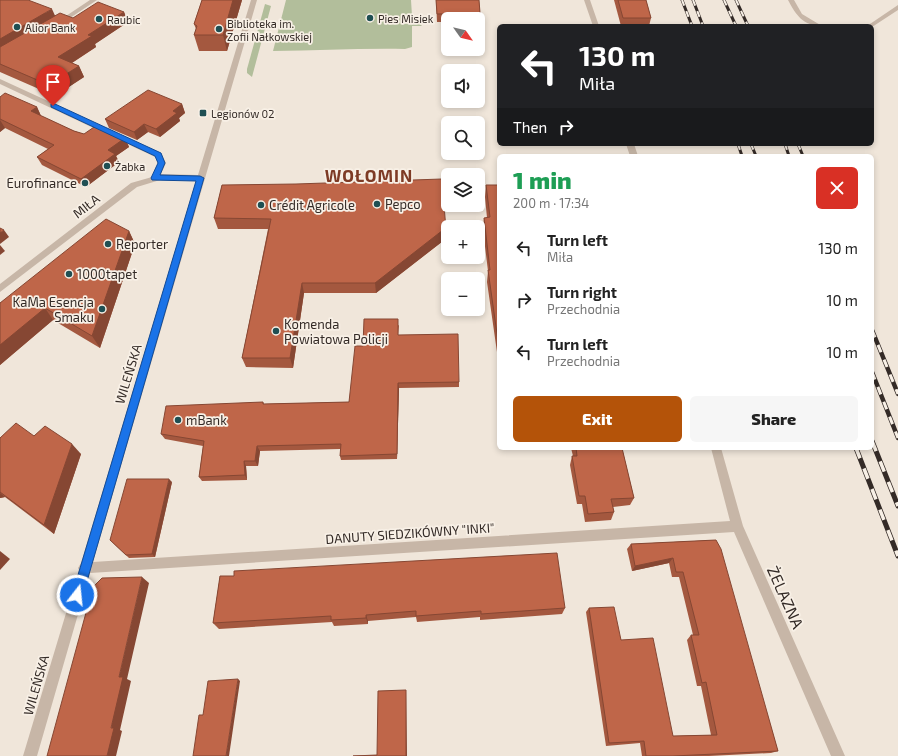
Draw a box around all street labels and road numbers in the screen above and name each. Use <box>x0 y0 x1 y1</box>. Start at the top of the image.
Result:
street label: MIŁA <box>69 191 103 221</box>
street label: WILEŃSKA <box>110 342 145 406</box>
street label: DANUTY SIEDZIKÓWNY "INKI" <box>325 518 495 547</box>
street label: ŻELAZNA <box>764 563 808 631</box>
street label: WILEŃSKA <box>19 653 52 717</box>

